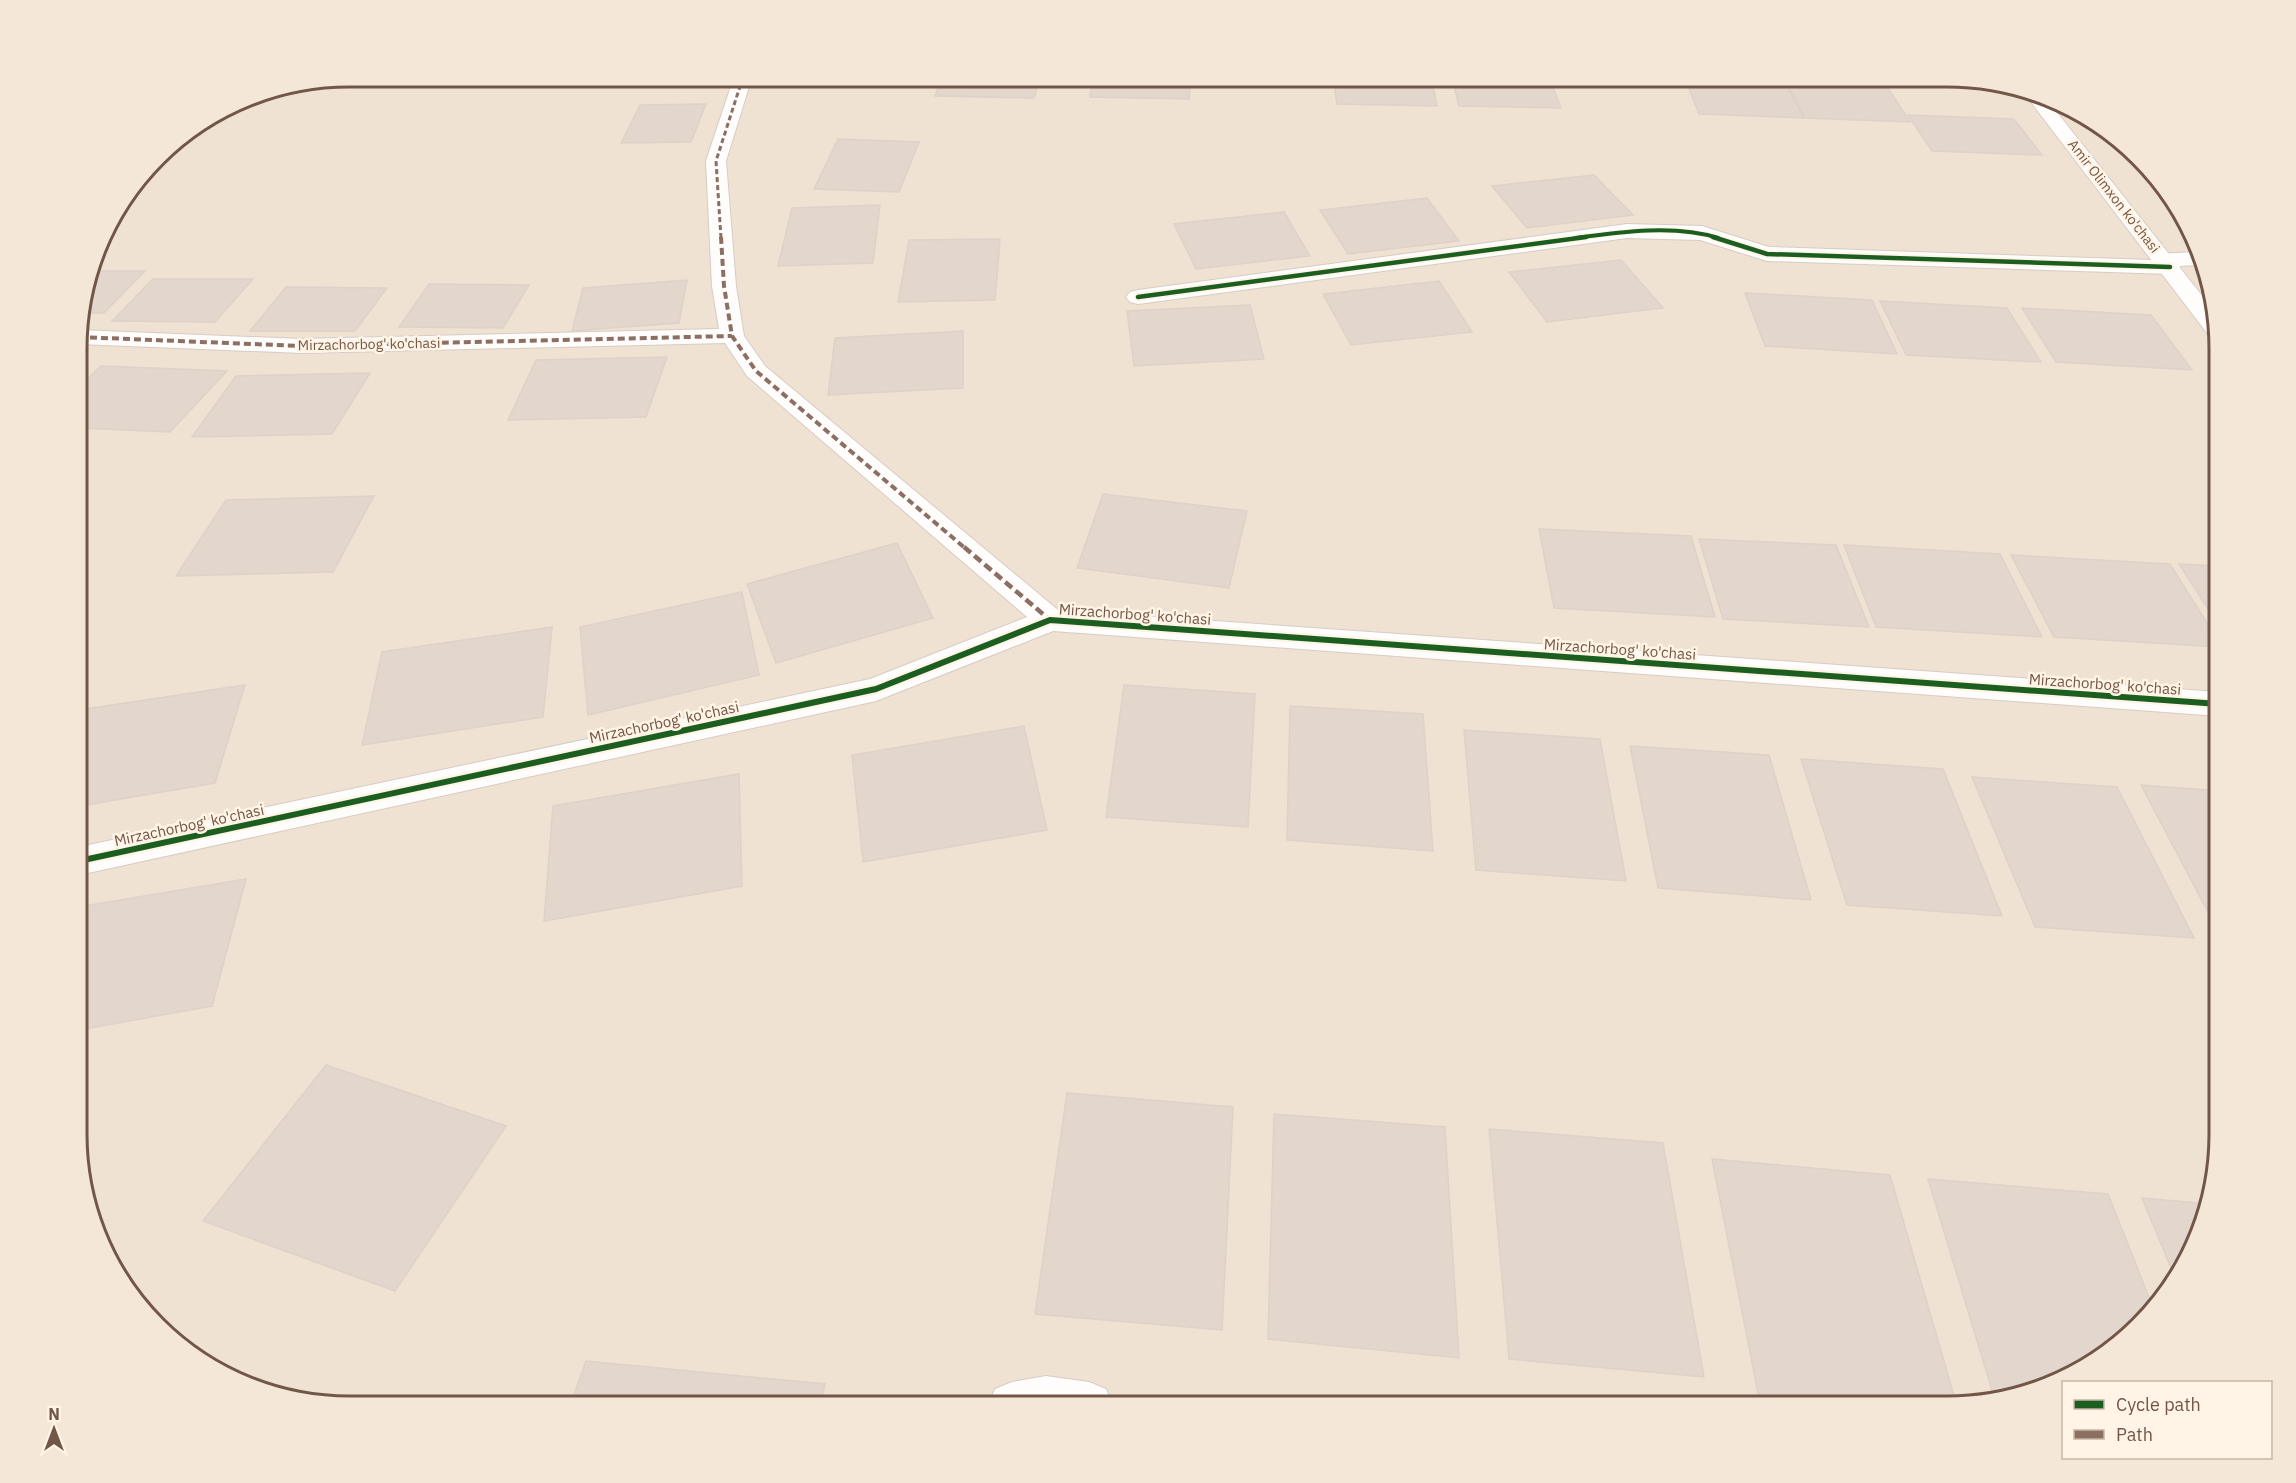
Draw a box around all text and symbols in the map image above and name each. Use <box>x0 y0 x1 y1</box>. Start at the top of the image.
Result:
street label: Amir Olimxon ko'chasi <box>2064 136 2164 256</box>
street label: Mirzachorbog' ko'chasi <box>298 334 440 354</box>
street label: Mirzachorbog' ko'chasi <box>1058 599 1212 629</box>
street label: Mirzachorbog' ko'chasi <box>1543 634 1697 664</box>
street label: Mirzachorbog' ko'chasi <box>2028 669 2182 699</box>
street label: Mirzachorbog' ko'chasi <box>587 697 741 747</box>
street label: Mirzachorbog' ko'chasi <box>112 800 266 850</box>
legend <box>2062 1381 2272 1459</box>
text: Cycle path <box>2116 1393 2201 1416</box>
north arrow <box>24 1399 84 1459</box>
text: N <box>48 1404 60 1424</box>
text: Path <box>2116 1423 2153 1446</box>

